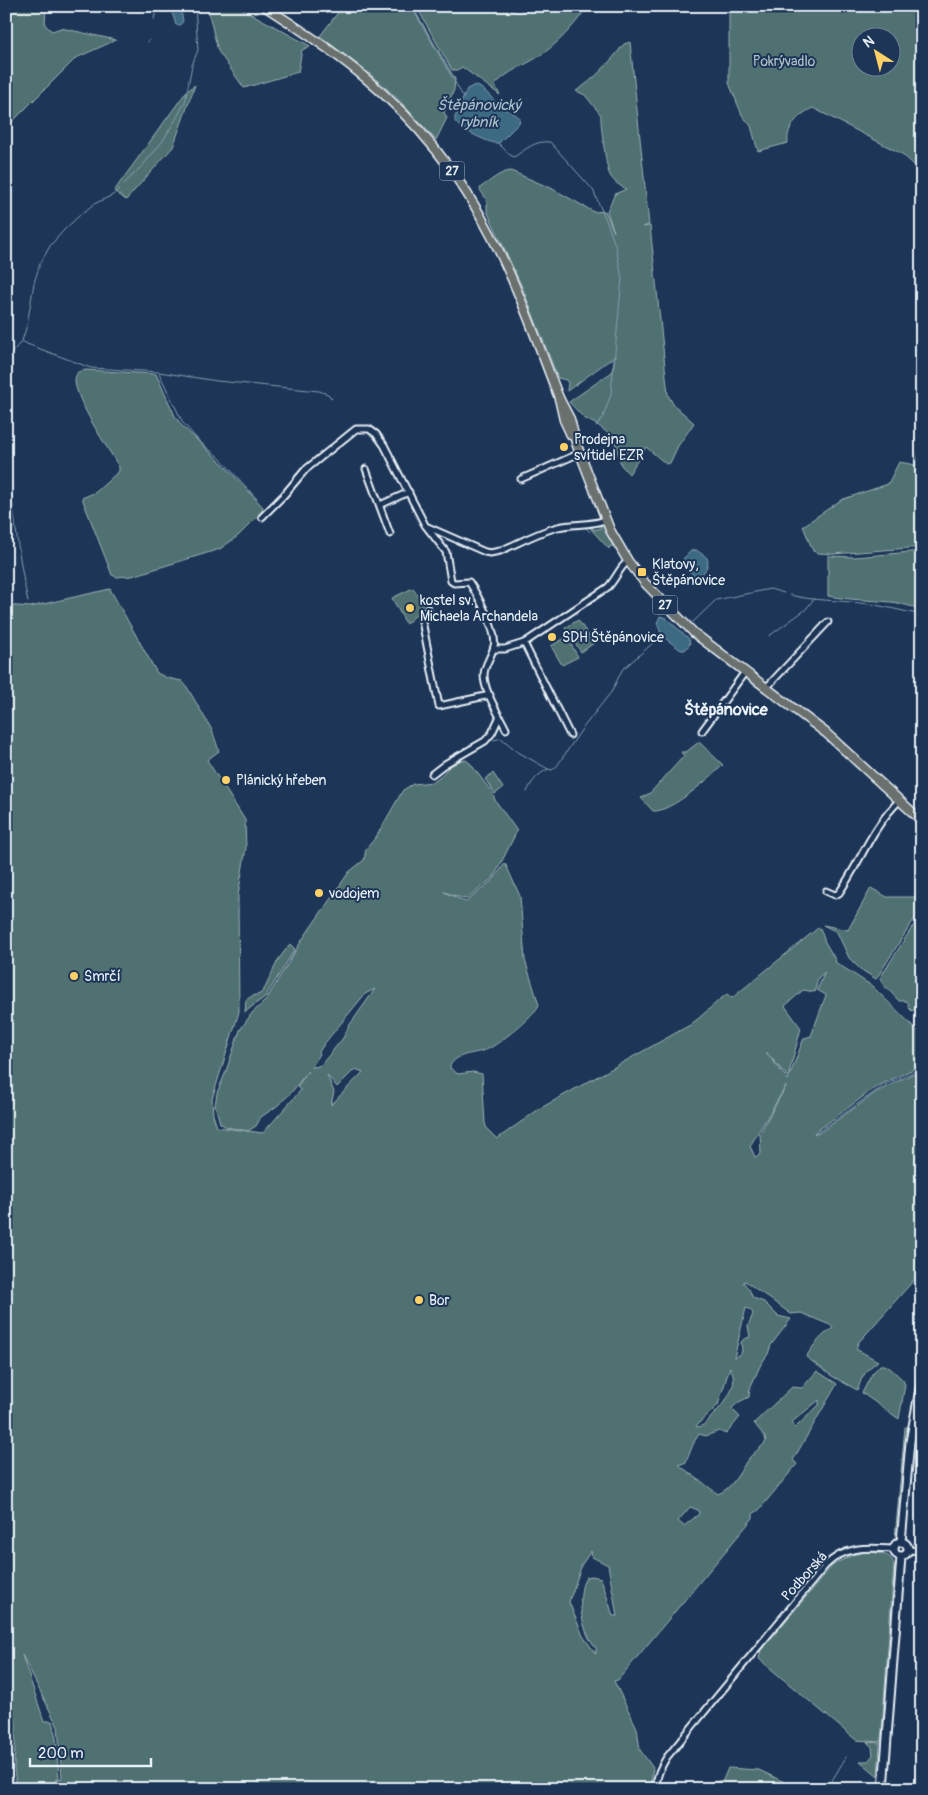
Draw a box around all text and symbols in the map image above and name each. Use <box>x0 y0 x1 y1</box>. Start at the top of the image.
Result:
north arrow <box>850 28 900 78</box>
text: N <box>860 32 877 52</box>
park label: Pokrývadlo <box>753 53 816 70</box>
water label: Štěpánovický rybník <box>437 95 523 132</box>
road number: 27 <box>440 162 464 180</box>
place label: Prodejna svítidel EZR <box>574 431 644 464</box>
marker: Prodejna svítidel EZR <box>558 441 570 453</box>
place label: Klatovy, Štěpánovice <box>652 556 725 589</box>
marker: Klatovy, Štěpánovice <box>636 566 648 578</box>
place label: kostel sv. Michaela Archandela <box>420 592 538 625</box>
road number: 27 <box>652 596 678 614</box>
marker: kostel sv. Michaela Archandela <box>404 602 416 614</box>
place label: SDH Štěpánovice <box>562 628 664 646</box>
marker: SDH Štěpánovice <box>546 631 558 643</box>
district label: Štěpánovice <box>684 699 769 720</box>
place label: Plánický hřeben <box>236 772 326 789</box>
marker: Plánický hřeben <box>220 774 232 786</box>
place label: vodojem <box>328 885 379 902</box>
marker: vodojem <box>313 887 325 899</box>
place label: Smrčí <box>84 968 121 985</box>
marker: Smrčí <box>68 970 80 982</box>
place label: Bor <box>429 1292 449 1309</box>
marker: Bor <box>413 1294 425 1306</box>
street label: Podborská <box>778 1548 831 1604</box>
scale bar <box>30 1735 151 1767</box>
text: 200 m <box>38 1744 83 1763</box>

